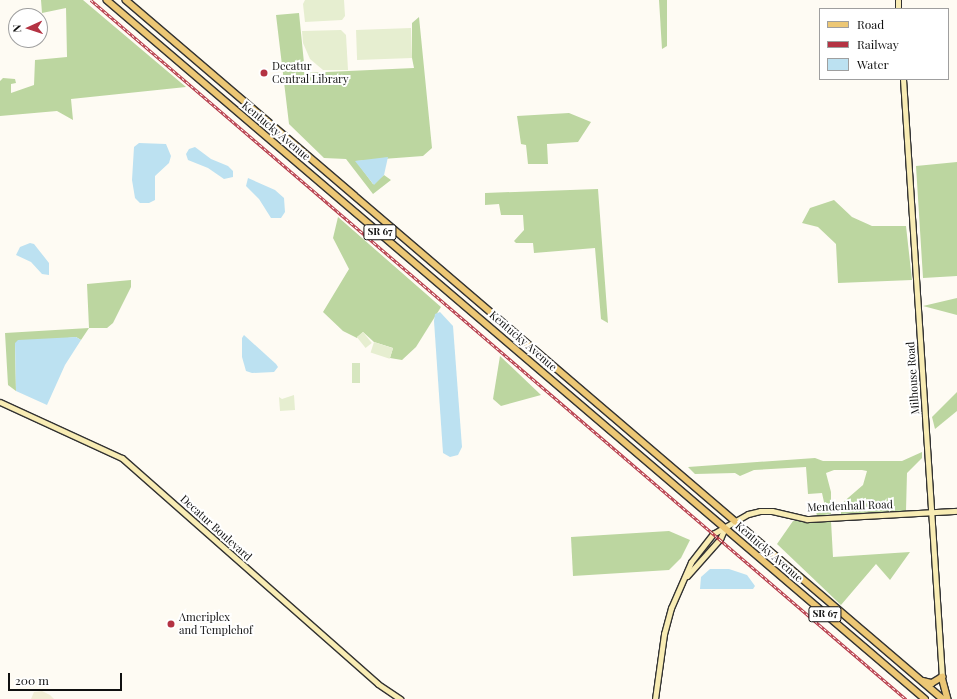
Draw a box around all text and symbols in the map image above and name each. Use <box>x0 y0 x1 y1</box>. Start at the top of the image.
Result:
north arrow <box>8 8 48 48</box>
legend <box>819 8 949 80</box>
text: Road <box>857 16 884 32</box>
text: N <box>9 24 24 33</box>
text: Railway <box>857 36 899 52</box>
text: Water <box>857 56 889 72</box>
place label: Decatur Central Library <box>272 60 349 86</box>
marker: Decatur Central Library <box>259 68 269 78</box>
street label: Kentucky Avenue <box>239 98 313 164</box>
road number: SR 67 <box>363 224 397 240</box>
street label: Kentucky Avenue <box>486 308 560 374</box>
street label: Milhouse Road <box>904 341 922 415</box>
street label: Decatur Boulevard <box>177 492 255 564</box>
street label: Mendenhall Road <box>807 498 893 514</box>
street label: Kentucky Avenue <box>732 519 806 585</box>
road number: SR 67 <box>808 606 842 622</box>
place label: Ameriplex and Templehof <box>179 611 253 637</box>
marker: Ameriplex and Templehof <box>166 619 176 629</box>
scale bar <box>10 665 124 691</box>
text: 200 m <box>15 672 49 688</box>

